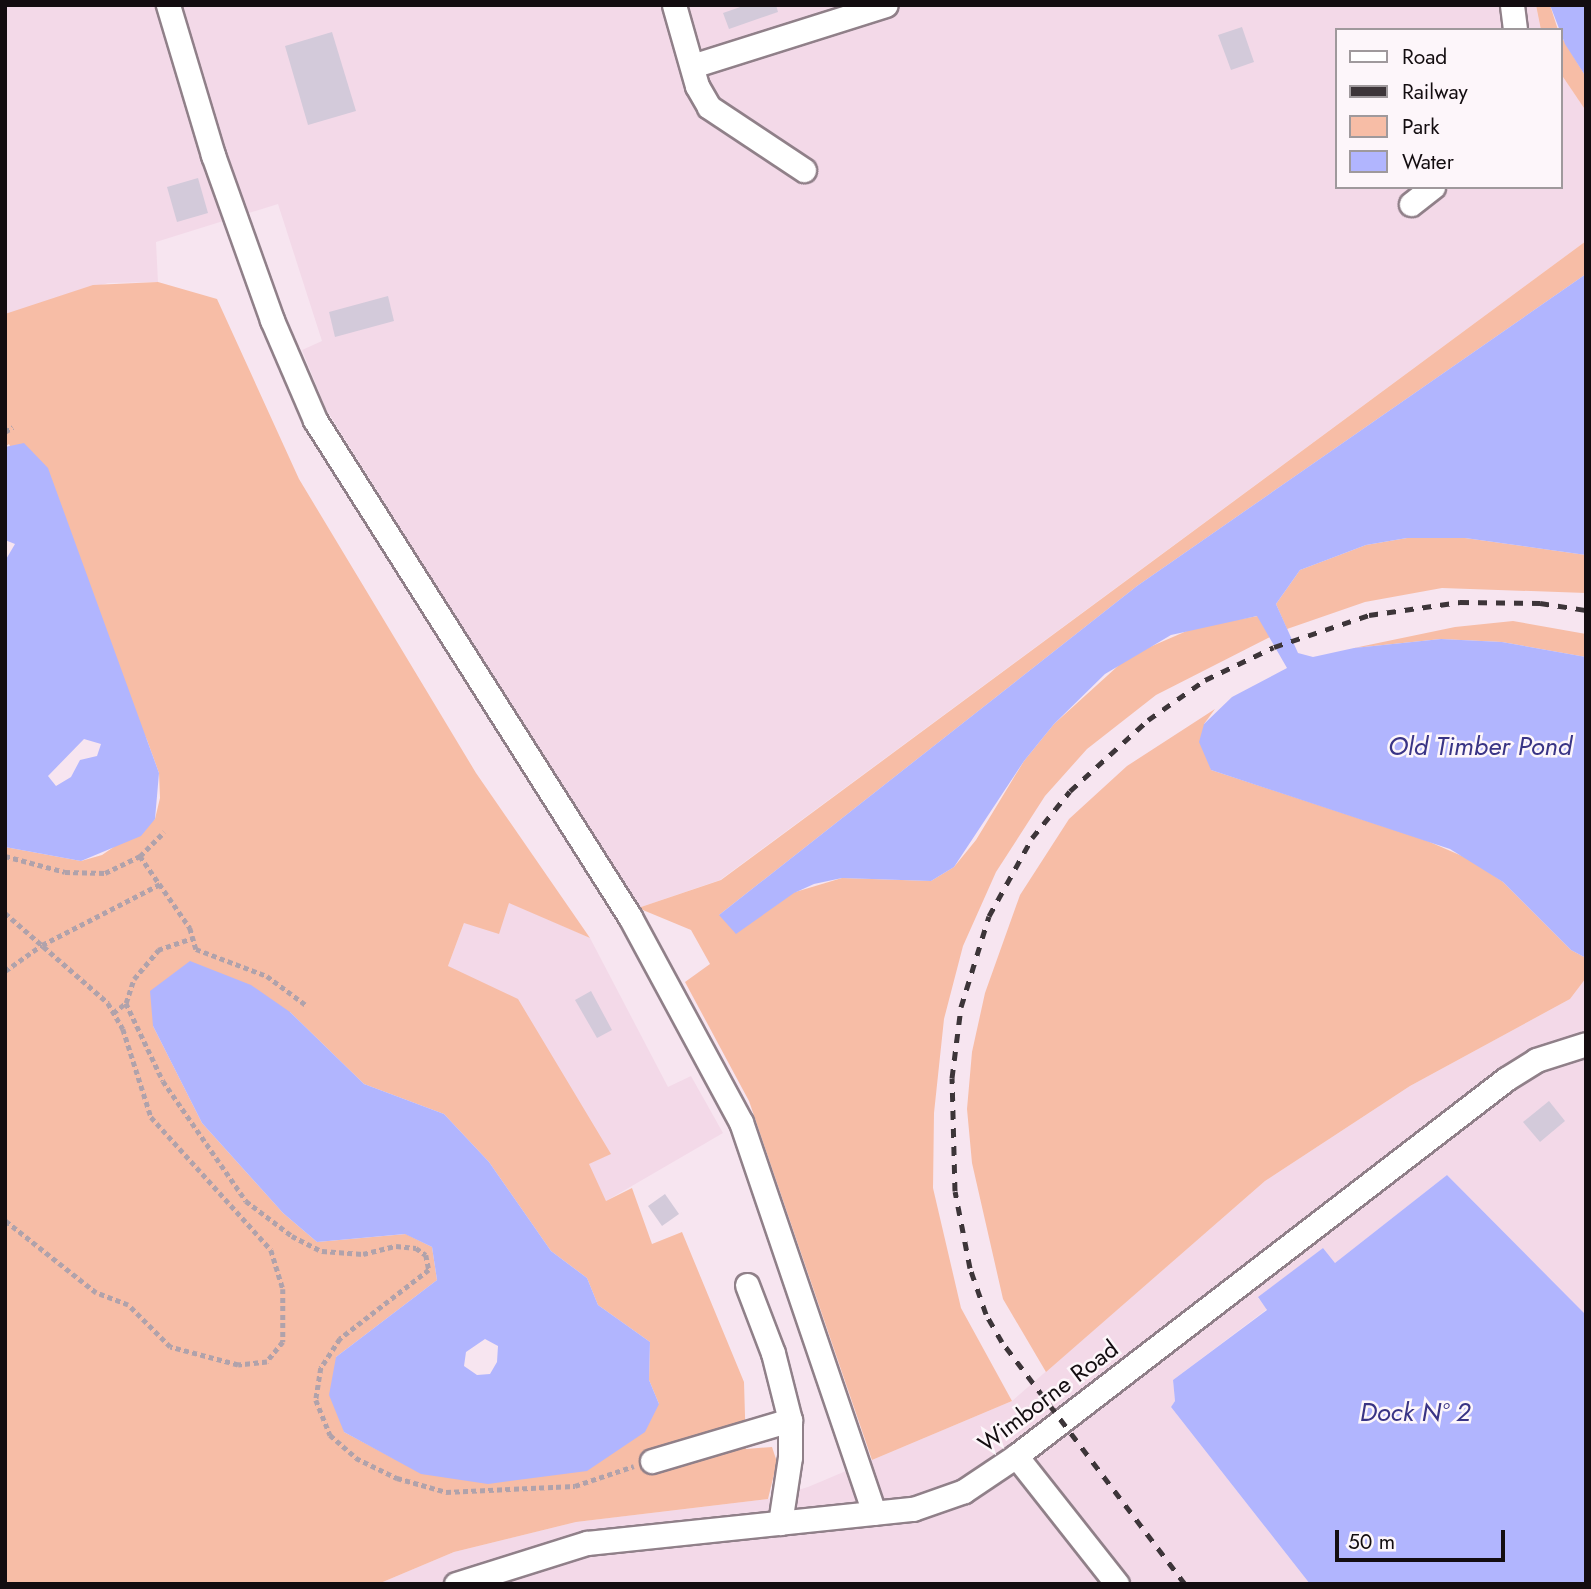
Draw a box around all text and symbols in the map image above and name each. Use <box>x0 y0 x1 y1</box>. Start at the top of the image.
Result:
legend <box>1336 28 1563 189</box>
text: Road <box>1402 42 1447 72</box>
text: Railway <box>1402 77 1468 107</box>
text: Park <box>1402 112 1439 142</box>
text: Water <box>1402 147 1454 177</box>
water label: Old Timber Pond <box>1388 731 1572 763</box>
street label: Wimborne Road <box>972 1334 1124 1458</box>
water label: Dock Nº 2 <box>1360 1397 1470 1429</box>
scale bar <box>1339 1516 1509 1560</box>
text: 50 m <box>1348 1527 1395 1557</box>

